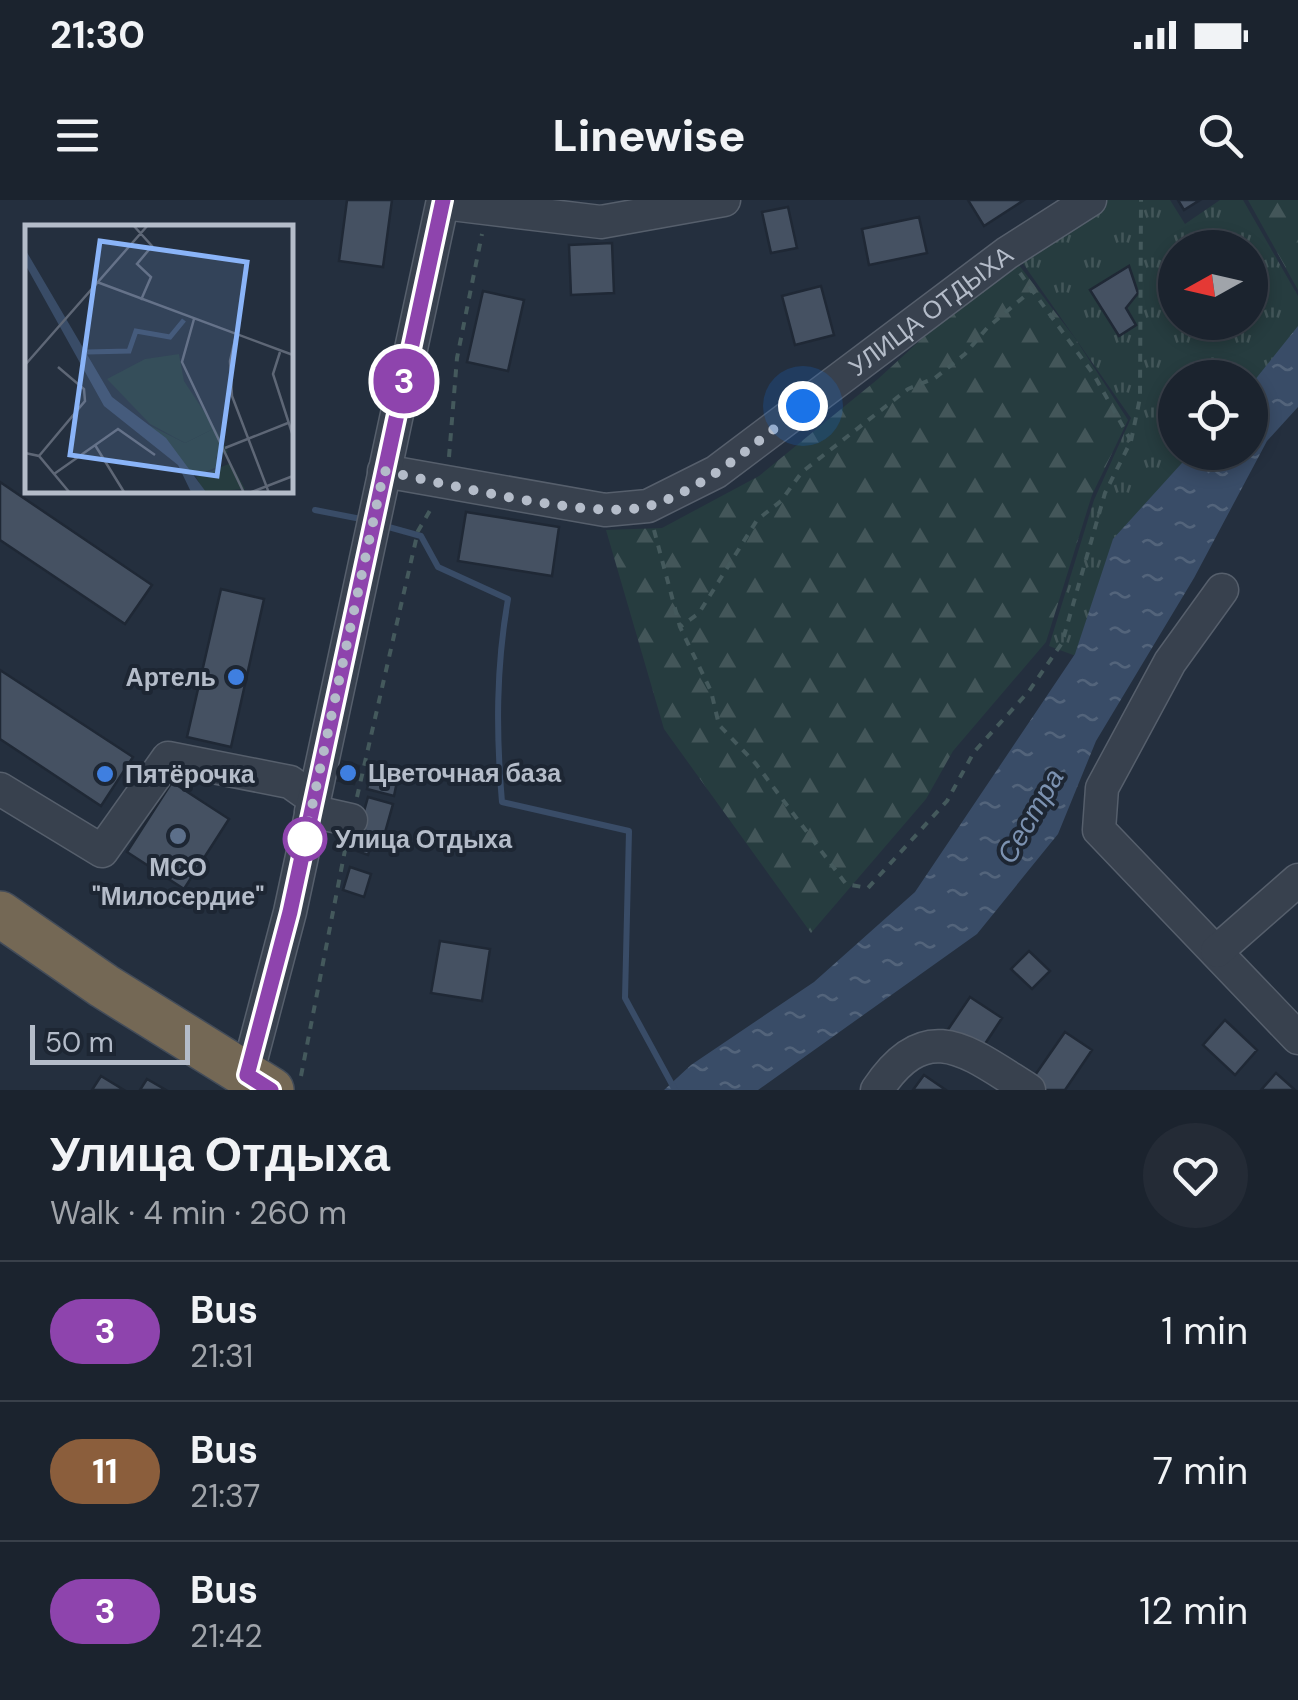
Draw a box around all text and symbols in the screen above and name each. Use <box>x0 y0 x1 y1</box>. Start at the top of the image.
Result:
text: 21:30 <box>50 10 145 60</box>
text: Linewise <box>553 106 745 165</box>
icon: menu <box>50 108 105 163</box>
icon: search <box>1193 108 1248 163</box>
inset map <box>25 225 292 492</box>
north arrow <box>1158 230 1268 340</box>
map controls <box>1158 230 1268 470</box>
street label: УЛИЦА ОТДЫХА <box>842 238 1020 384</box>
line badge: 3 <box>372 348 436 414</box>
text: 3 <box>393 358 415 404</box>
button: locate <box>1158 360 1268 470</box>
your location <box>778 381 828 431</box>
place label: Артель <box>126 661 216 694</box>
marker: Артель <box>225 666 247 688</box>
place label: Цветочная база <box>368 757 562 790</box>
place label: Пятёрочка <box>125 758 256 791</box>
marker: Цветочная база <box>337 762 359 784</box>
water label: Сестра <box>989 762 1072 870</box>
marker: Пятёрочка <box>94 763 116 785</box>
marker: Улица Отдыха <box>284 818 326 860</box>
place label: Улица Отдыха <box>335 823 513 856</box>
marker: МСО "Милосердие" <box>167 825 189 847</box>
place label: МСО "Милосердие" <box>92 851 264 913</box>
scale bar <box>30 1020 190 1064</box>
text: 50 m <box>45 1024 114 1061</box>
text: Улица Отдыха <box>50 1123 390 1186</box>
button: heart <box>1143 1123 1248 1228</box>
text: Walk · 4 min · 260 m <box>50 1192 347 1234</box>
text: Bus <box>190 1285 258 1335</box>
text: 1 min <box>1161 1306 1248 1356</box>
text: 3 <box>94 1308 116 1354</box>
text: 21:31 <box>190 1335 253 1377</box>
text: Bus <box>190 1425 258 1475</box>
text: 7 min <box>1153 1446 1248 1496</box>
text: 11 <box>92 1448 118 1494</box>
text: 21:37 <box>190 1475 260 1517</box>
text: Bus <box>190 1565 258 1615</box>
text: 12 min <box>1139 1586 1248 1636</box>
text: 3 <box>94 1588 116 1634</box>
text: 21:42 <box>190 1615 263 1657</box>

